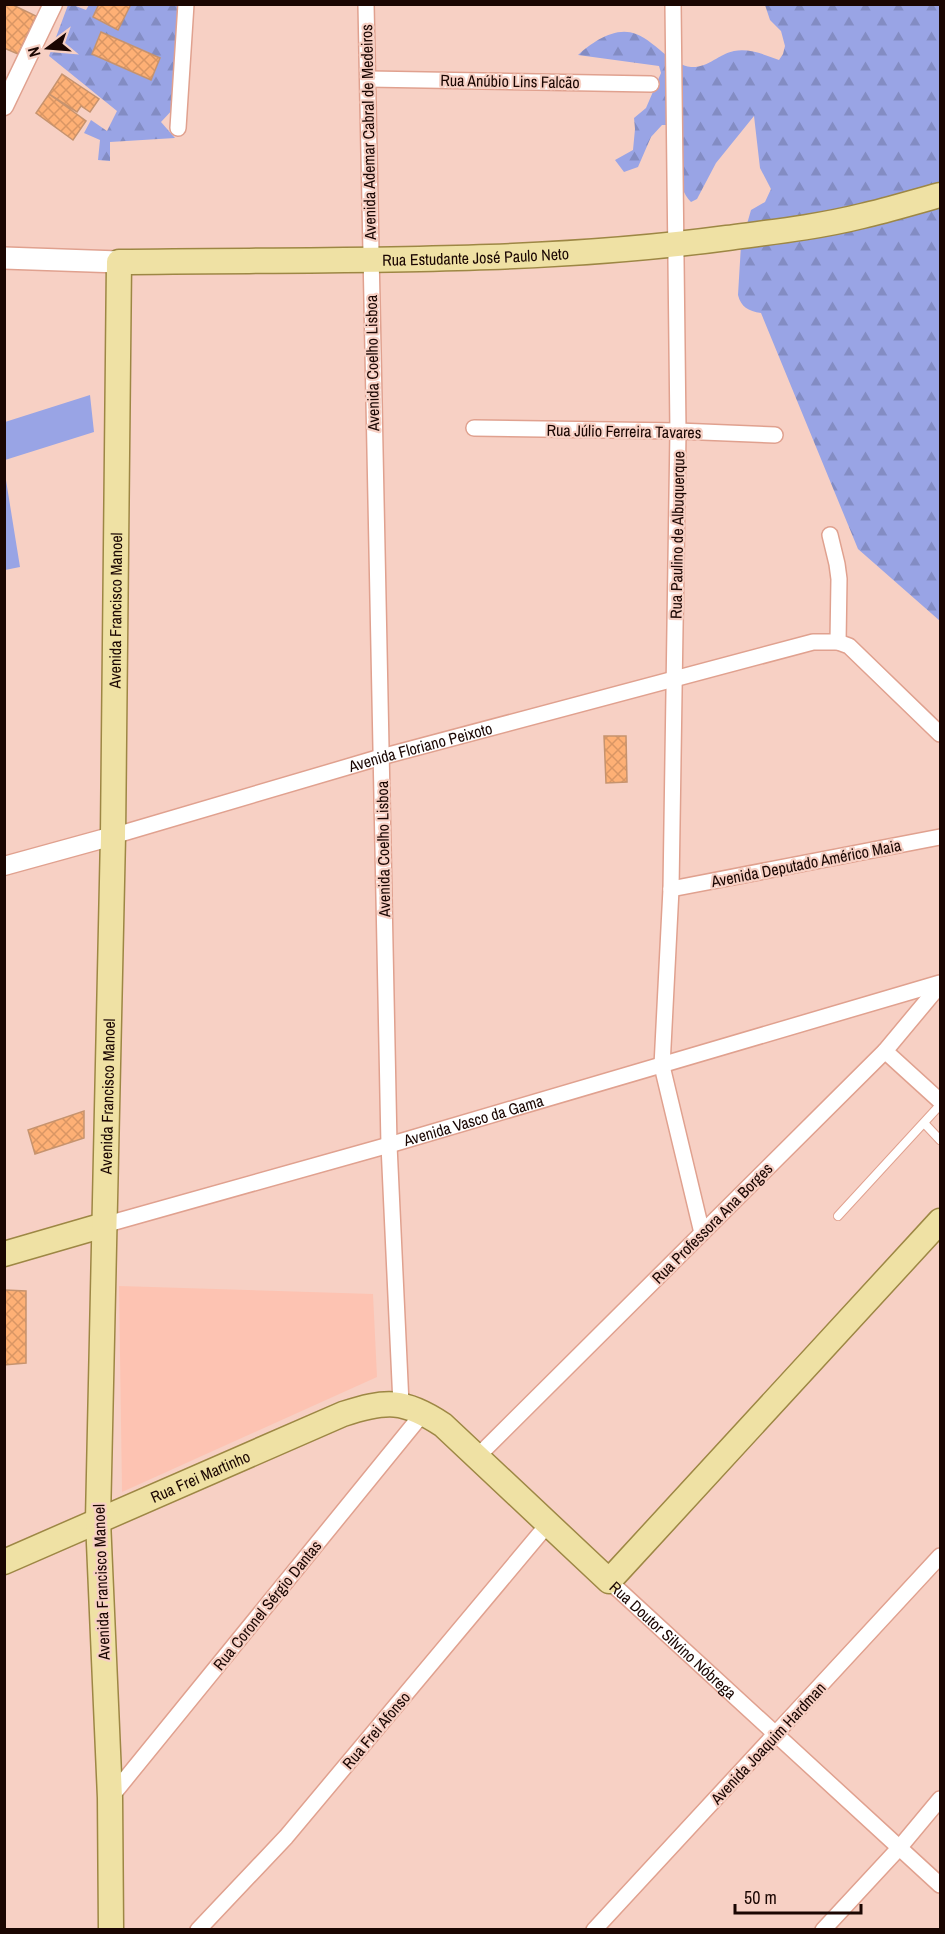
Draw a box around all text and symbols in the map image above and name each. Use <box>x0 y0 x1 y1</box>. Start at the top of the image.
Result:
north arrow <box>18 18 78 78</box>
street label: Avenida Ademar Cabral de Medeiros <box>355 24 381 241</box>
text: N <box>22 45 45 60</box>
street label: Rua Anúbio Lins Falcão <box>440 69 580 93</box>
street label: Rua Estudante José Paulo Neto <box>382 242 570 271</box>
street label: Avenida Coelho Lisboa <box>360 294 384 432</box>
street label: Rua Júlio Ferreira Tavares <box>546 419 702 443</box>
street label: Rua Paulino de Albuquerque <box>665 451 689 619</box>
street label: Avenida Francisco Manoel <box>104 532 127 690</box>
street label: Avenida Floriano Peixoto <box>345 717 495 777</box>
street label: Avenida Coelho Lisboa <box>371 780 395 918</box>
street label: Avenida Deputado Américo Maia <box>708 834 904 892</box>
street label: Avenida Francisco Manoel <box>95 1018 120 1176</box>
street label: Avenida Vasco da Gama <box>400 1089 547 1151</box>
street label: Rua Professora Ana Borges <box>647 1158 777 1288</box>
street label: Rua Frei Martinho <box>147 1445 253 1508</box>
street label: Avenida Francisco Manoel <box>87 1504 115 1661</box>
street label: Rua Coronel Sérgio Dantas <box>208 1535 326 1675</box>
street label: Rua Doutor Silvino Nóbrega <box>605 1576 742 1704</box>
street label: Avenida Joaquim Hardman <box>705 1677 830 1810</box>
street label: Rua Frei Afonso <box>337 1687 415 1773</box>
scale bar <box>735 1877 861 1915</box>
text: 50 m <box>744 1885 777 1910</box>

